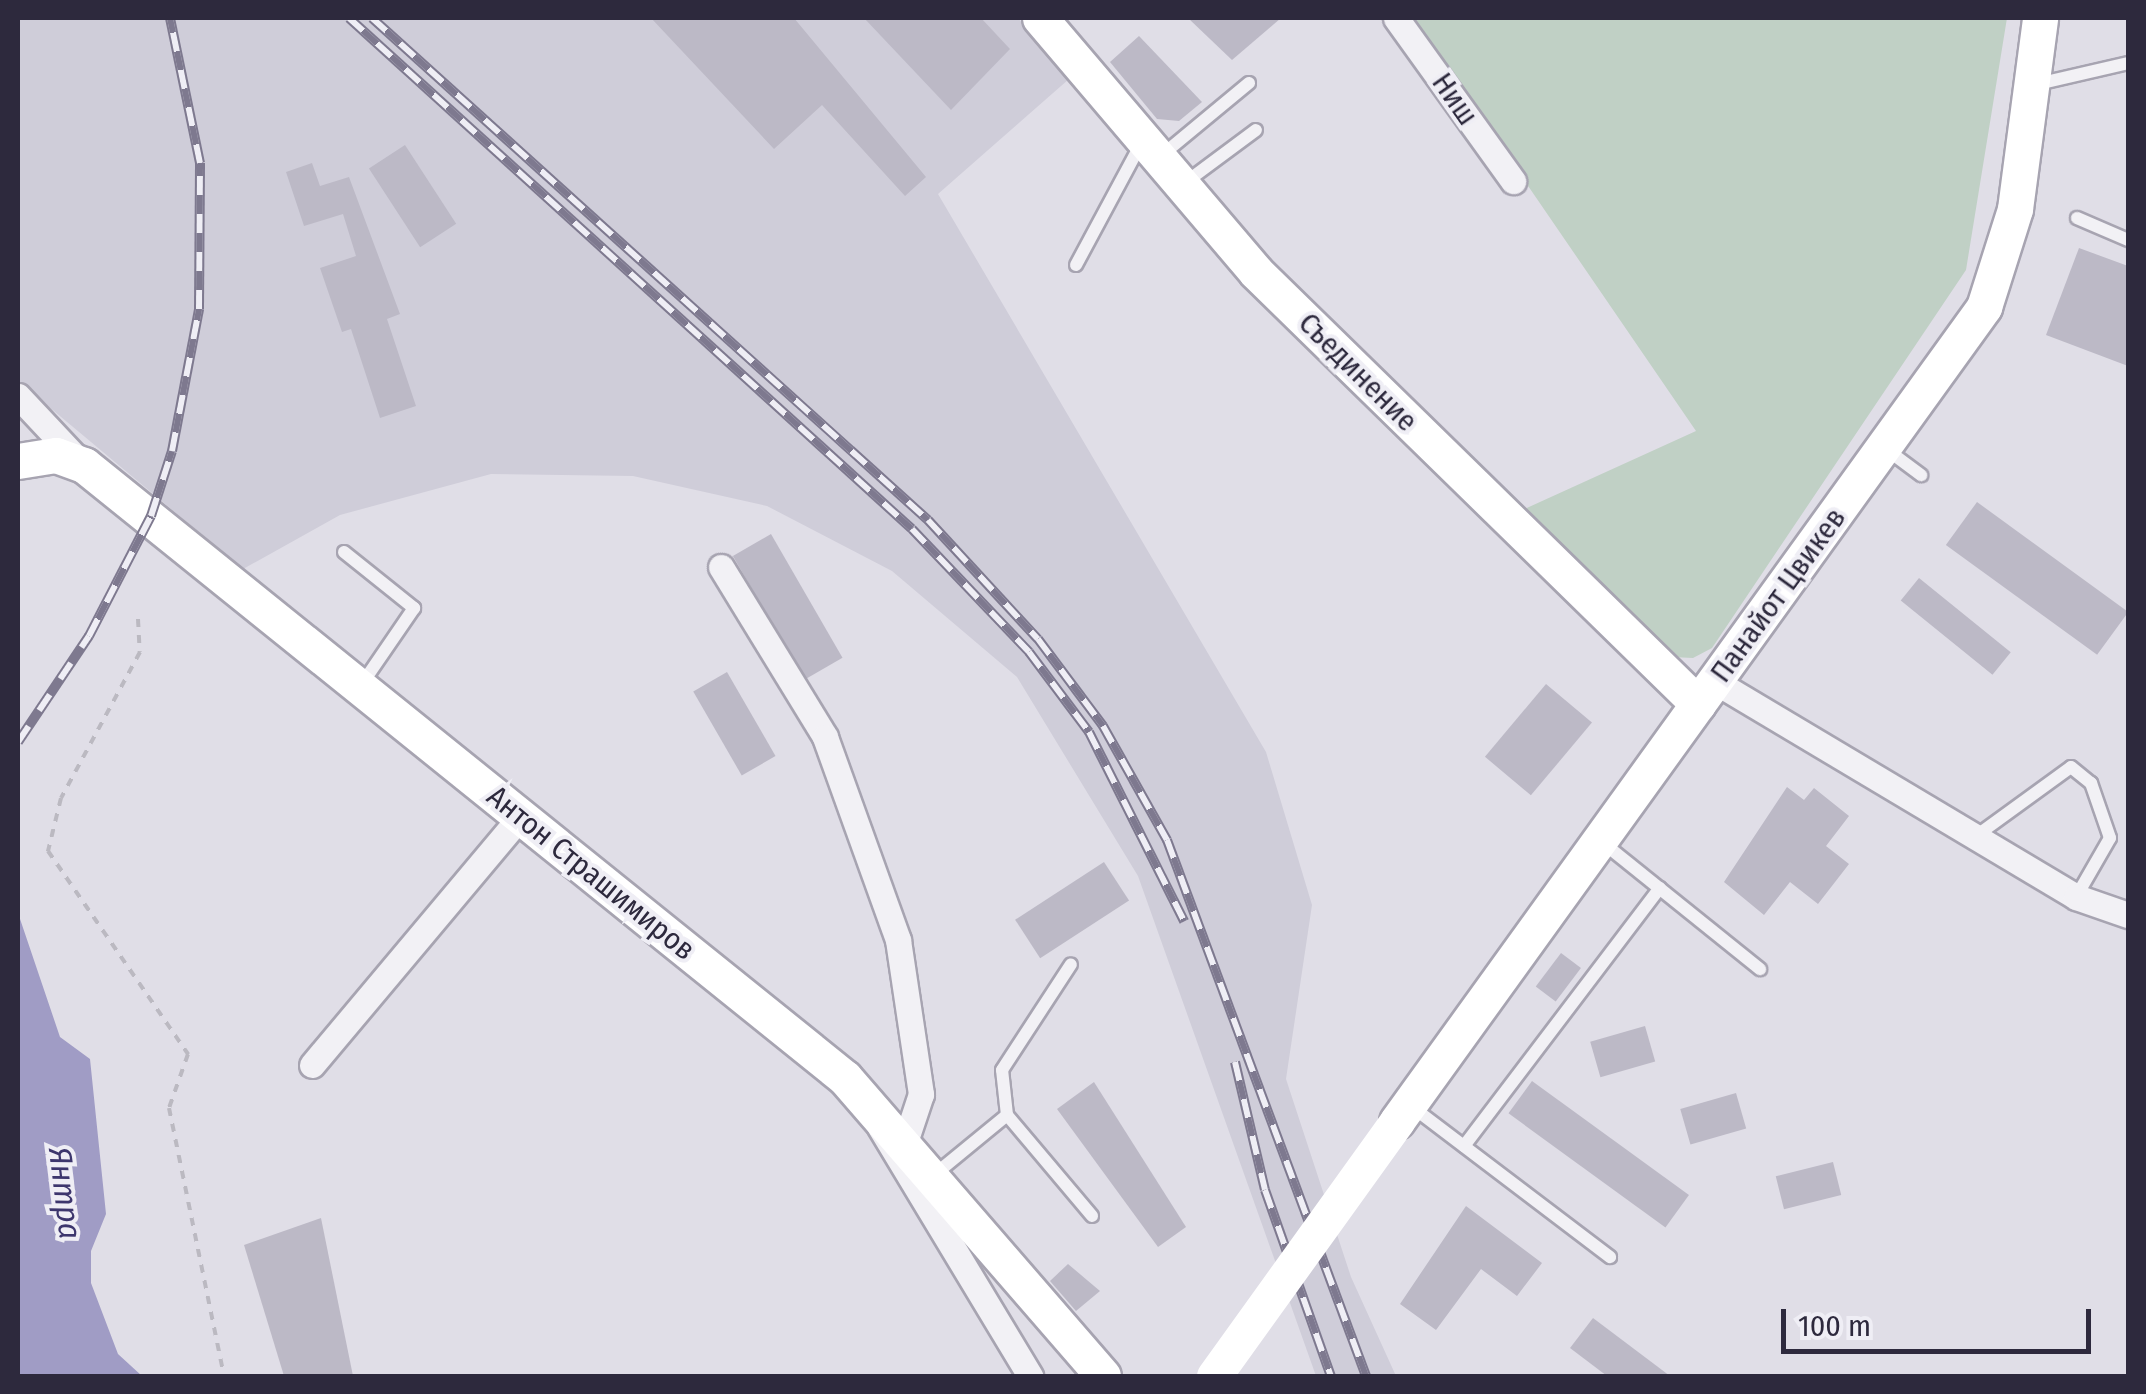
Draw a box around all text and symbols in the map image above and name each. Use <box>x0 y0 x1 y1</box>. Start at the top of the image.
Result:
street label: Ниш <box>1424 66 1486 132</box>
street label: Съединение <box>1291 305 1425 439</box>
street label: Панайот Цвикев <box>1703 501 1853 689</box>
street label: Антон Страшимиров <box>480 778 702 968</box>
water label: Янтра <box>40 1145 90 1241</box>
scale bar <box>1786 1289 2096 1351</box>
text: 100 m <box>1798 1308 1871 1344</box>

